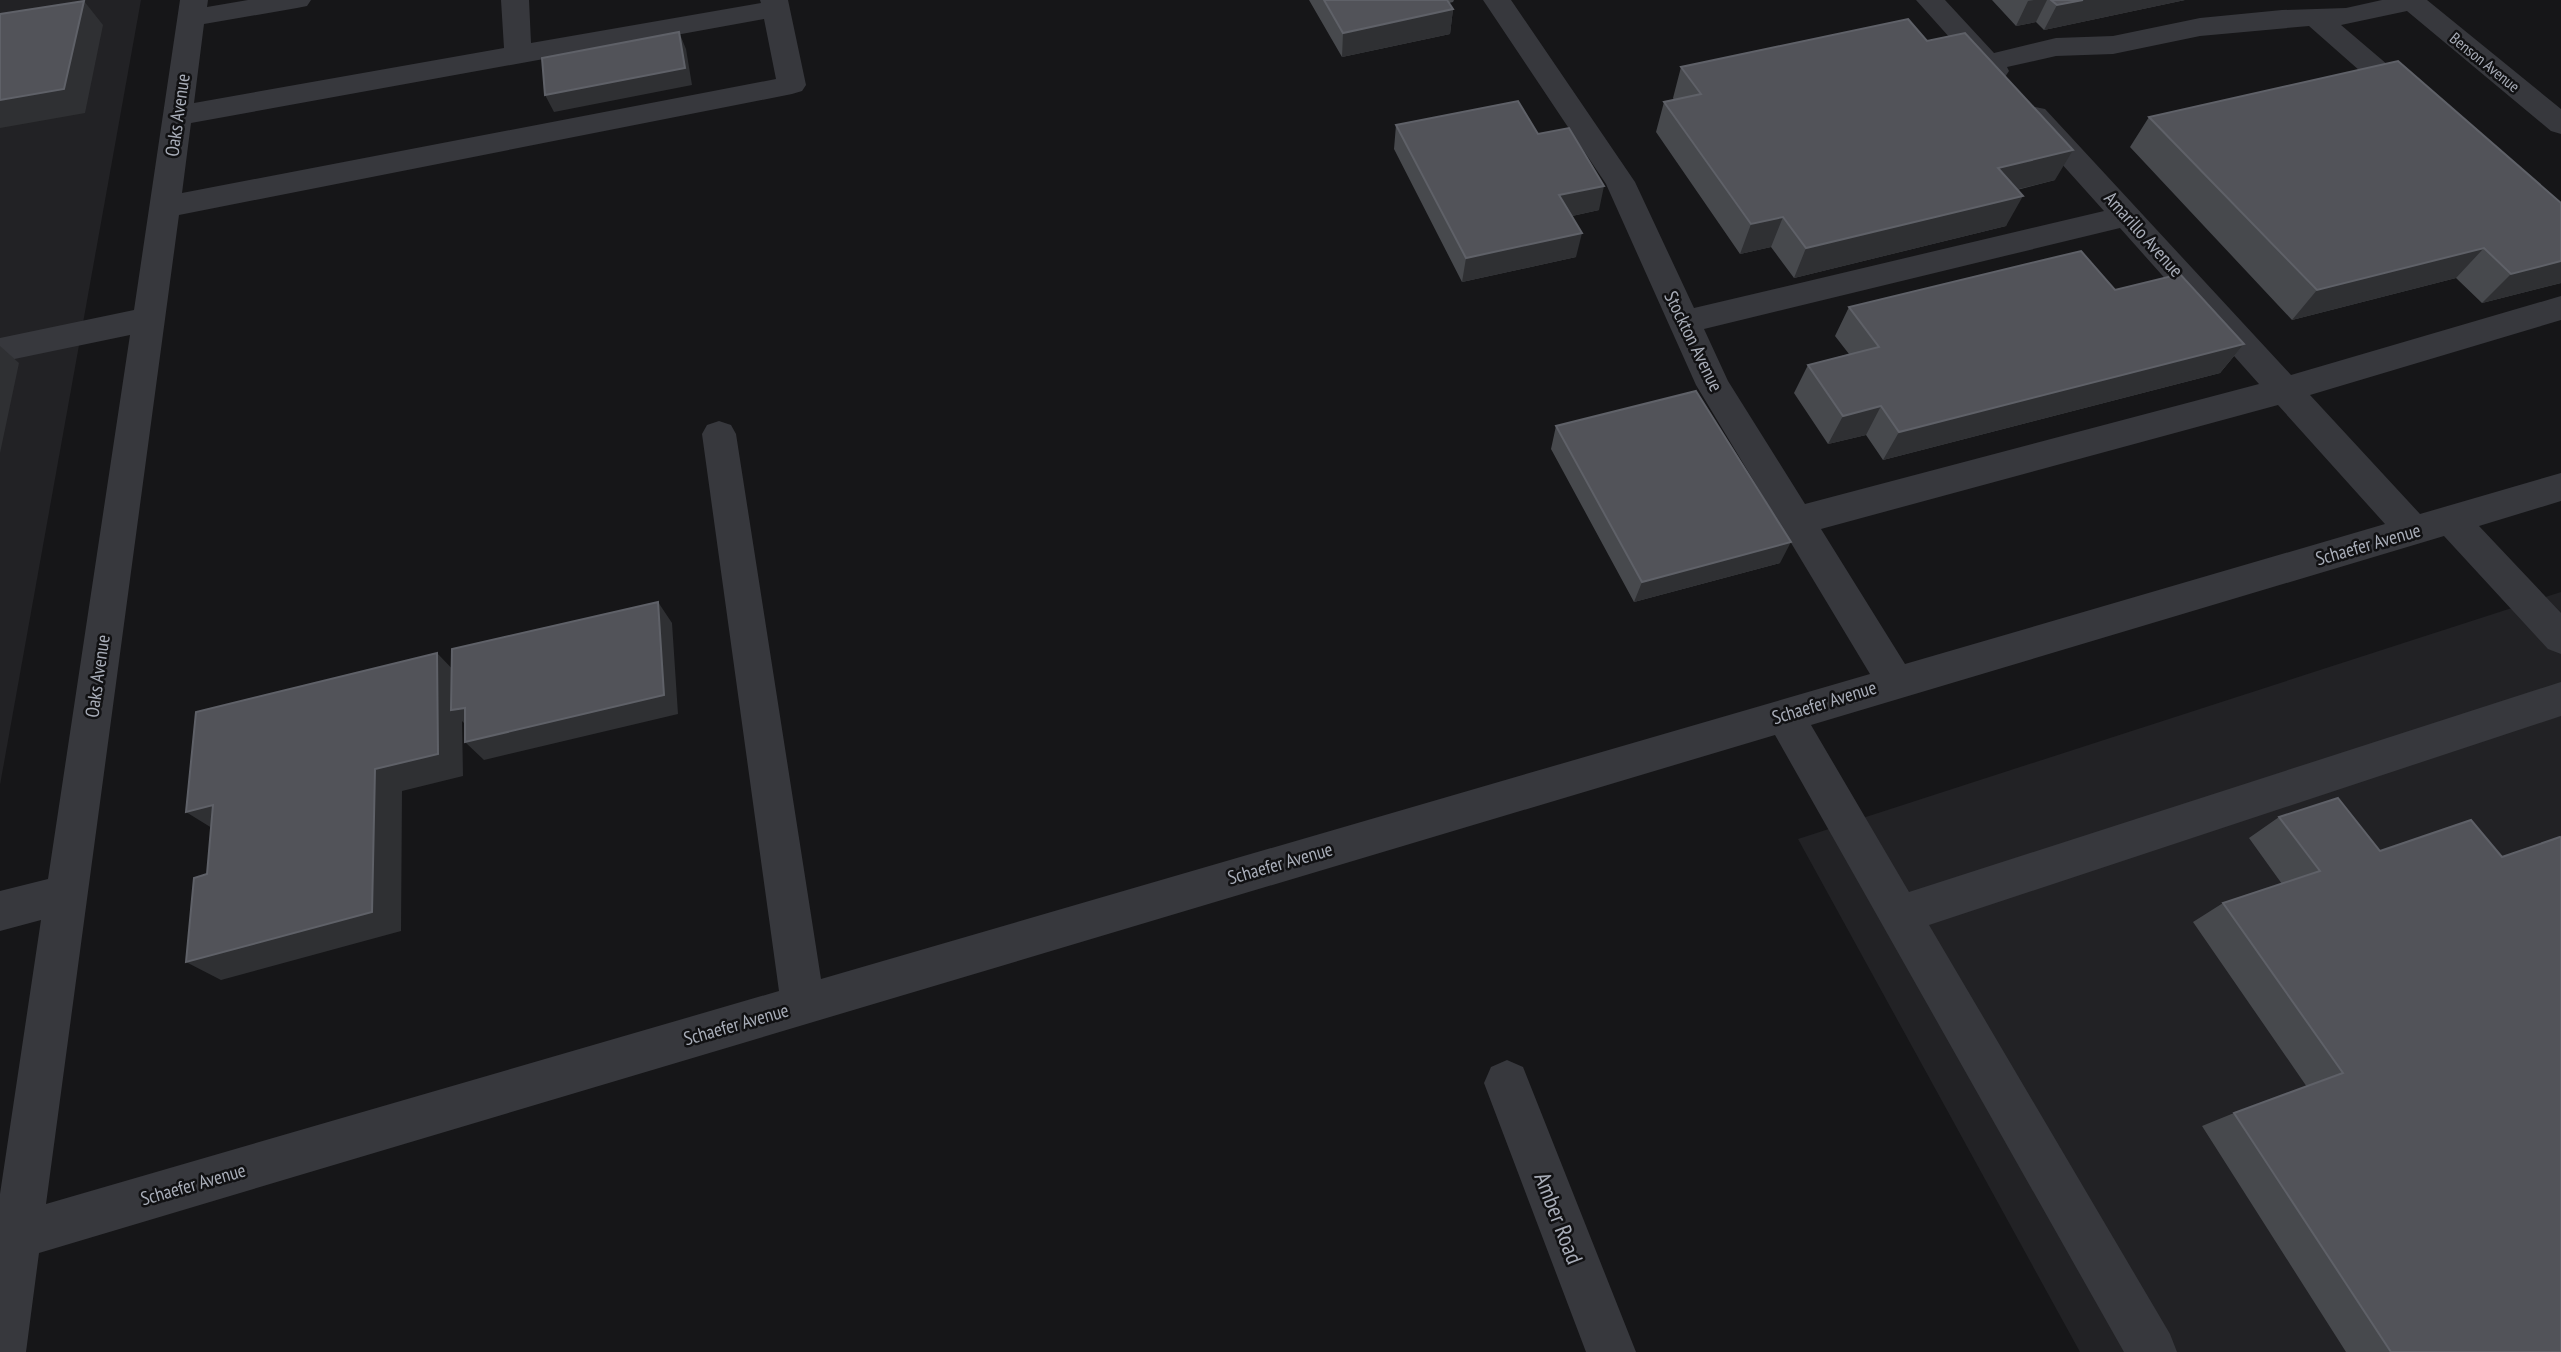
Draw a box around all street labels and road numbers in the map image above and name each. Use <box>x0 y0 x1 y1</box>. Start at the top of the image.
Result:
street label: Benson Avenue <box>2446 28 2524 96</box>
street label: Oaks Avenue <box>159 72 195 158</box>
street label: Amarillo Avenue <box>2099 186 2189 282</box>
street label: Stockton Avenue <box>1659 287 1729 395</box>
street label: Schaefer Avenue <box>2313 518 2423 570</box>
street label: Oaks Avenue <box>79 633 115 719</box>
street label: Schaefer Avenue <box>1769 675 1879 729</box>
street label: Schaefer Avenue <box>1225 837 1335 889</box>
street label: Schaefer Avenue <box>681 998 791 1050</box>
street label: Schaefer Avenue <box>138 1158 248 1210</box>
street label: Amber Road <box>1528 1168 1590 1268</box>

